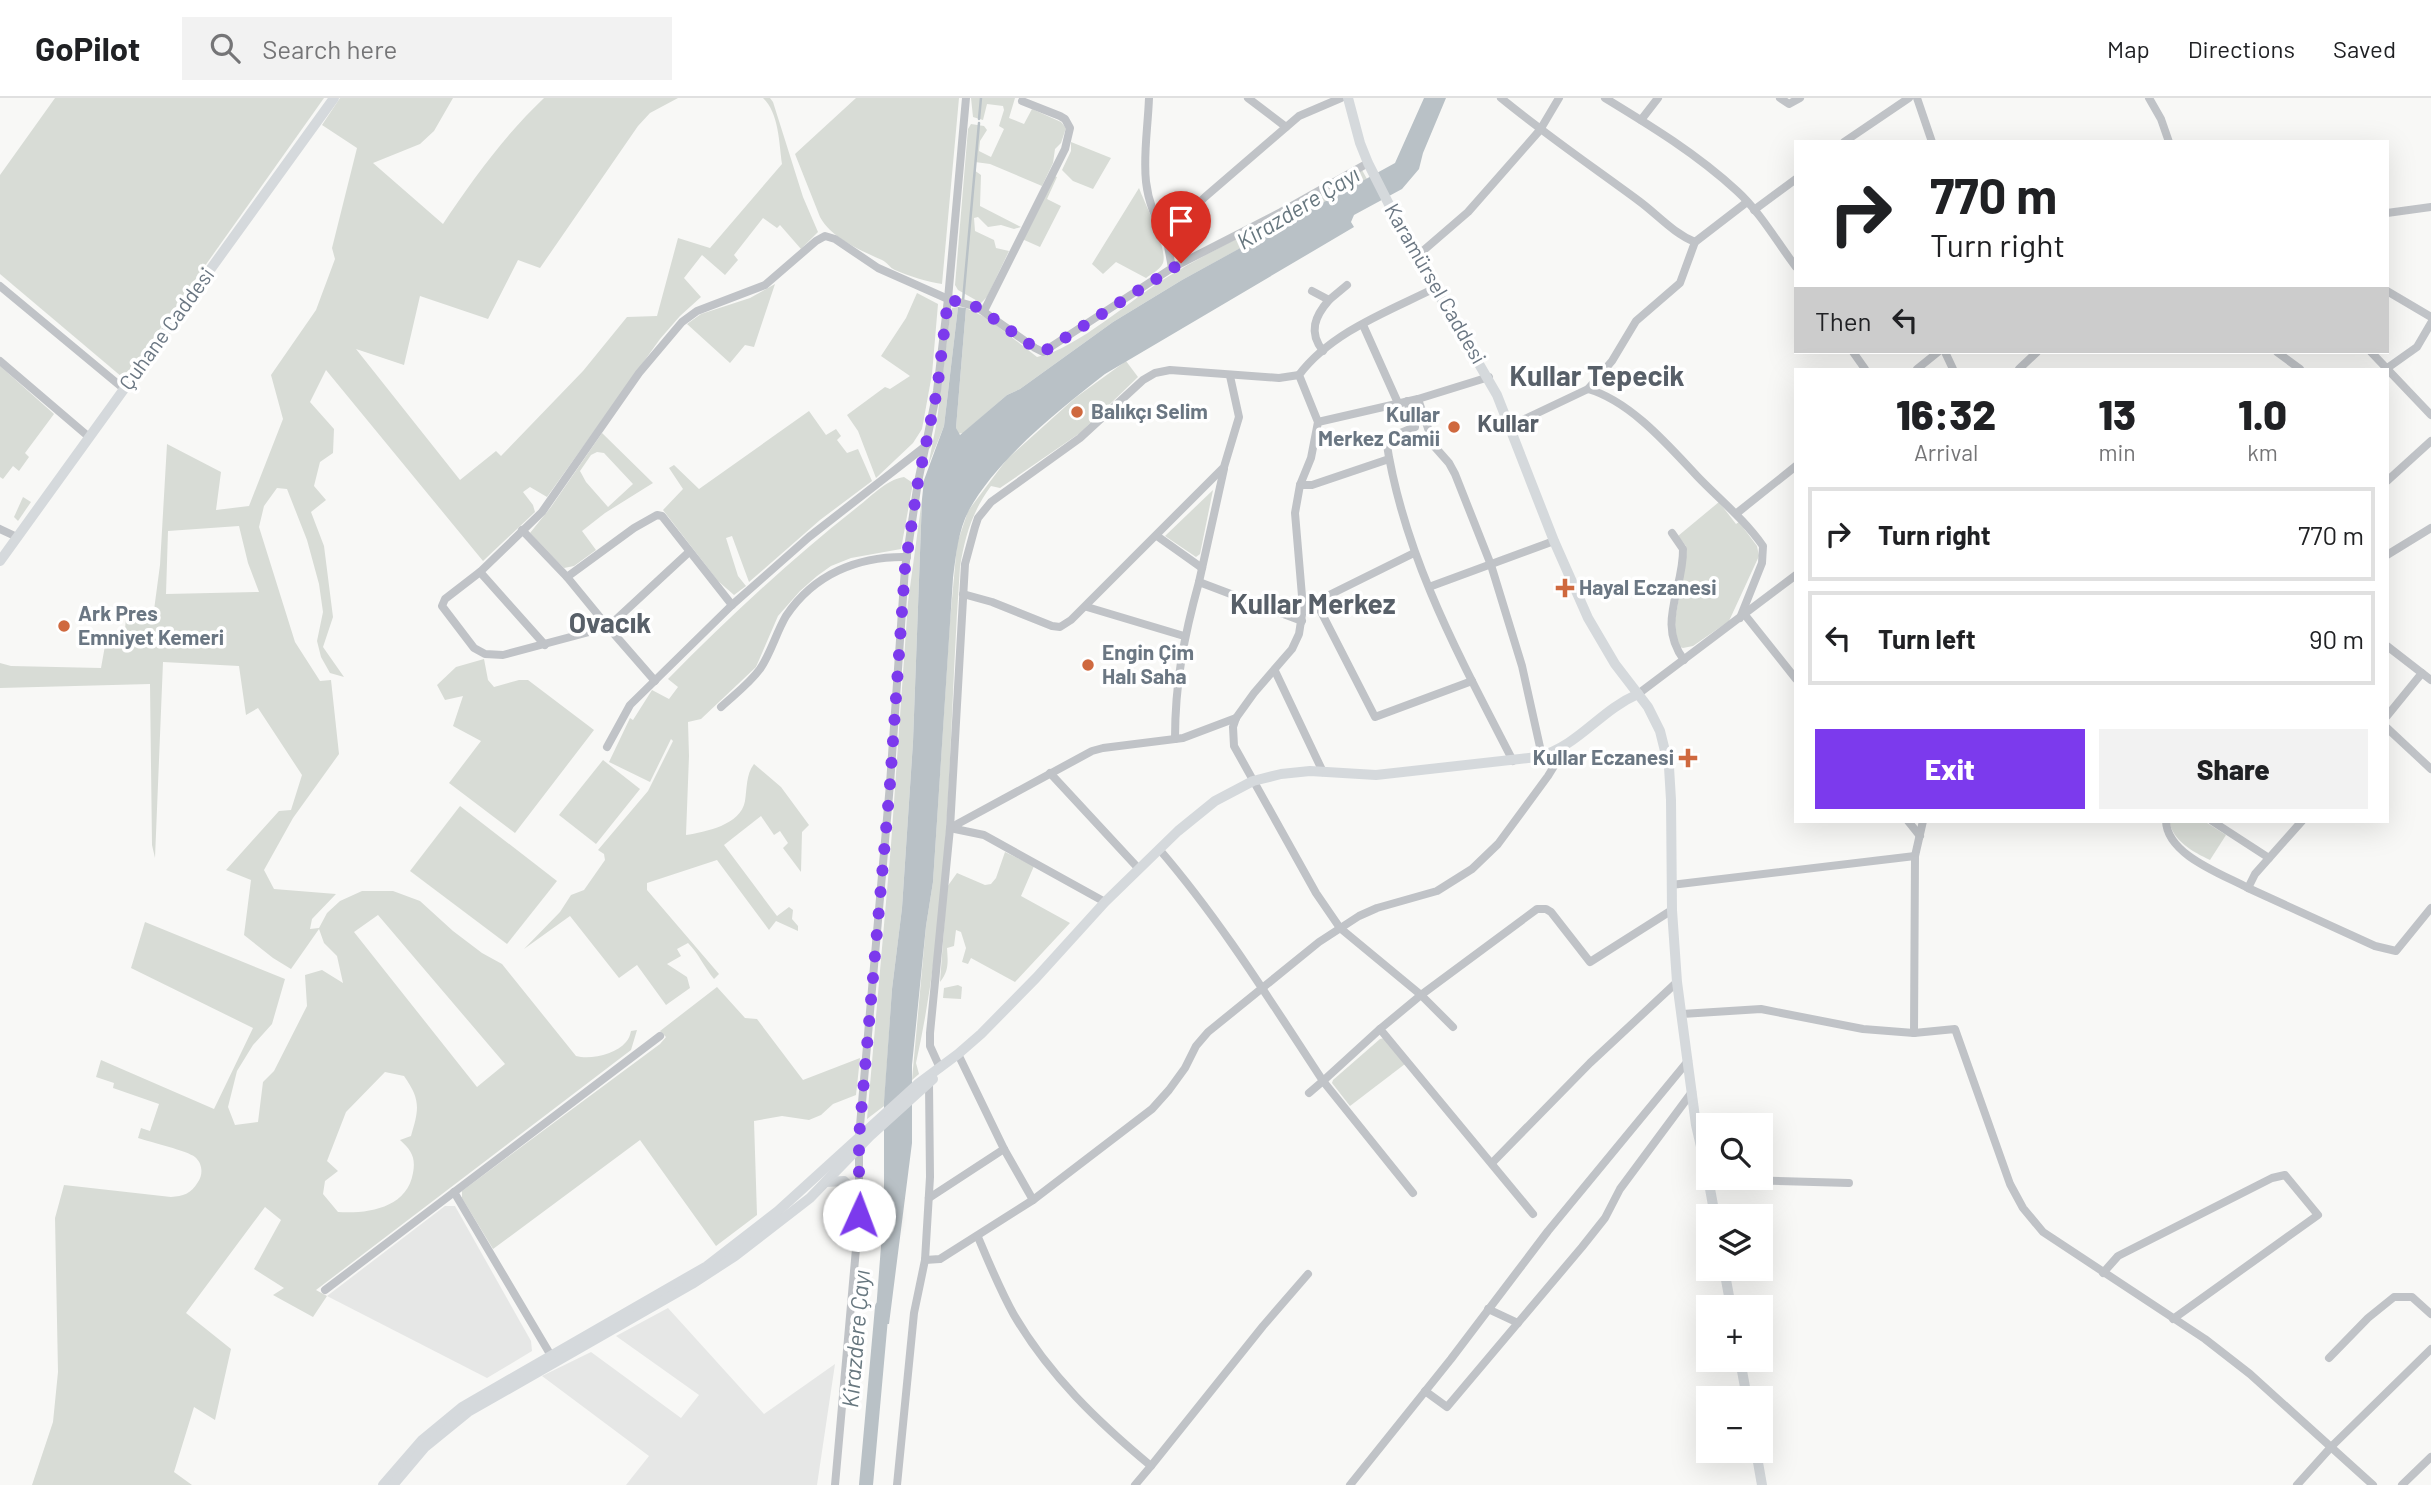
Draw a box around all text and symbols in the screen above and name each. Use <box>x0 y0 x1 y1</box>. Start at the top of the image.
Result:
search box <box>182 17 672 80</box>
text: GoPilot <box>35 28 140 68</box>
icon: search <box>206 29 244 67</box>
text: Search here <box>262 33 397 64</box>
text: Map <box>2107 34 2150 63</box>
text: Directions <box>2188 34 2295 63</box>
text: Saved <box>2333 34 2396 63</box>
water label: Kirazdere Çayı <box>1231 159 1364 255</box>
text: 770 m <box>1930 165 2057 224</box>
icon: right <box>1815 168 1906 259</box>
pin <box>1151 191 1211 263</box>
street label: Karamürsel Caddesi <box>1380 199 1492 368</box>
icon: arrive <box>1162 202 1200 240</box>
text: Turn right <box>1930 225 2065 263</box>
street label: Çuhane Caddesi <box>113 262 219 394</box>
icon: left <box>1886 301 1924 339</box>
text: Then <box>1815 305 1872 336</box>
district label: Kullar Tepecik <box>1509 358 1685 392</box>
text: 16:32 <box>1896 388 1996 438</box>
text: 13 <box>2098 388 2136 438</box>
text: 1.0 <box>2238 388 2287 438</box>
place label: Balıkçı Selim <box>1091 398 1208 423</box>
place label: Kullar Merkez Camii <box>1318 401 1440 450</box>
marker: Balıkçı Selim <box>1069 404 1085 420</box>
district label: Kullar <box>1477 408 1539 437</box>
marker: Kullar Merkez Camii <box>1446 419 1462 435</box>
text: Arrival <box>1914 438 1978 466</box>
text: min <box>2098 438 2136 466</box>
text: km <box>2247 438 2278 466</box>
icon: right <box>1819 515 1857 553</box>
text: Turn right <box>1878 519 1991 550</box>
text: 770 m <box>2298 519 2364 550</box>
place label: Hayal Eczanesi <box>1579 574 1717 599</box>
marker: Hayal Eczanesi <box>1557 580 1573 596</box>
district label: Kullar Merkez <box>1230 586 1396 620</box>
place label: Ark Pres Emniyet Kemeri <box>78 600 224 649</box>
district label: Ovacık <box>569 605 651 639</box>
marker: Ark Pres Emniyet Kemeri <box>56 618 72 634</box>
icon: left <box>1819 619 1857 657</box>
text: Turn left <box>1878 623 1976 654</box>
text: 90 m <box>2309 623 2364 654</box>
place label: Engin Çim Halı Saha <box>1102 639 1194 688</box>
marker: Engin Çim Halı Saha <box>1080 657 1096 673</box>
button: Exit <box>1815 729 2085 809</box>
button: Share <box>2099 729 2368 809</box>
place label: Kullar Eczanesi <box>1533 744 1674 769</box>
marker: Kullar Eczanesi <box>1680 750 1696 766</box>
map controls <box>1696 1113 1773 1463</box>
button: search <box>1696 1113 1773 1190</box>
position arrow <box>822 1178 896 1252</box>
button: layers <box>1696 1204 1773 1281</box>
water label: Kirazdere Çayı <box>835 1269 875 1409</box>
button: + <box>1696 1295 1773 1372</box>
button: − <box>1696 1386 1773 1463</box>

